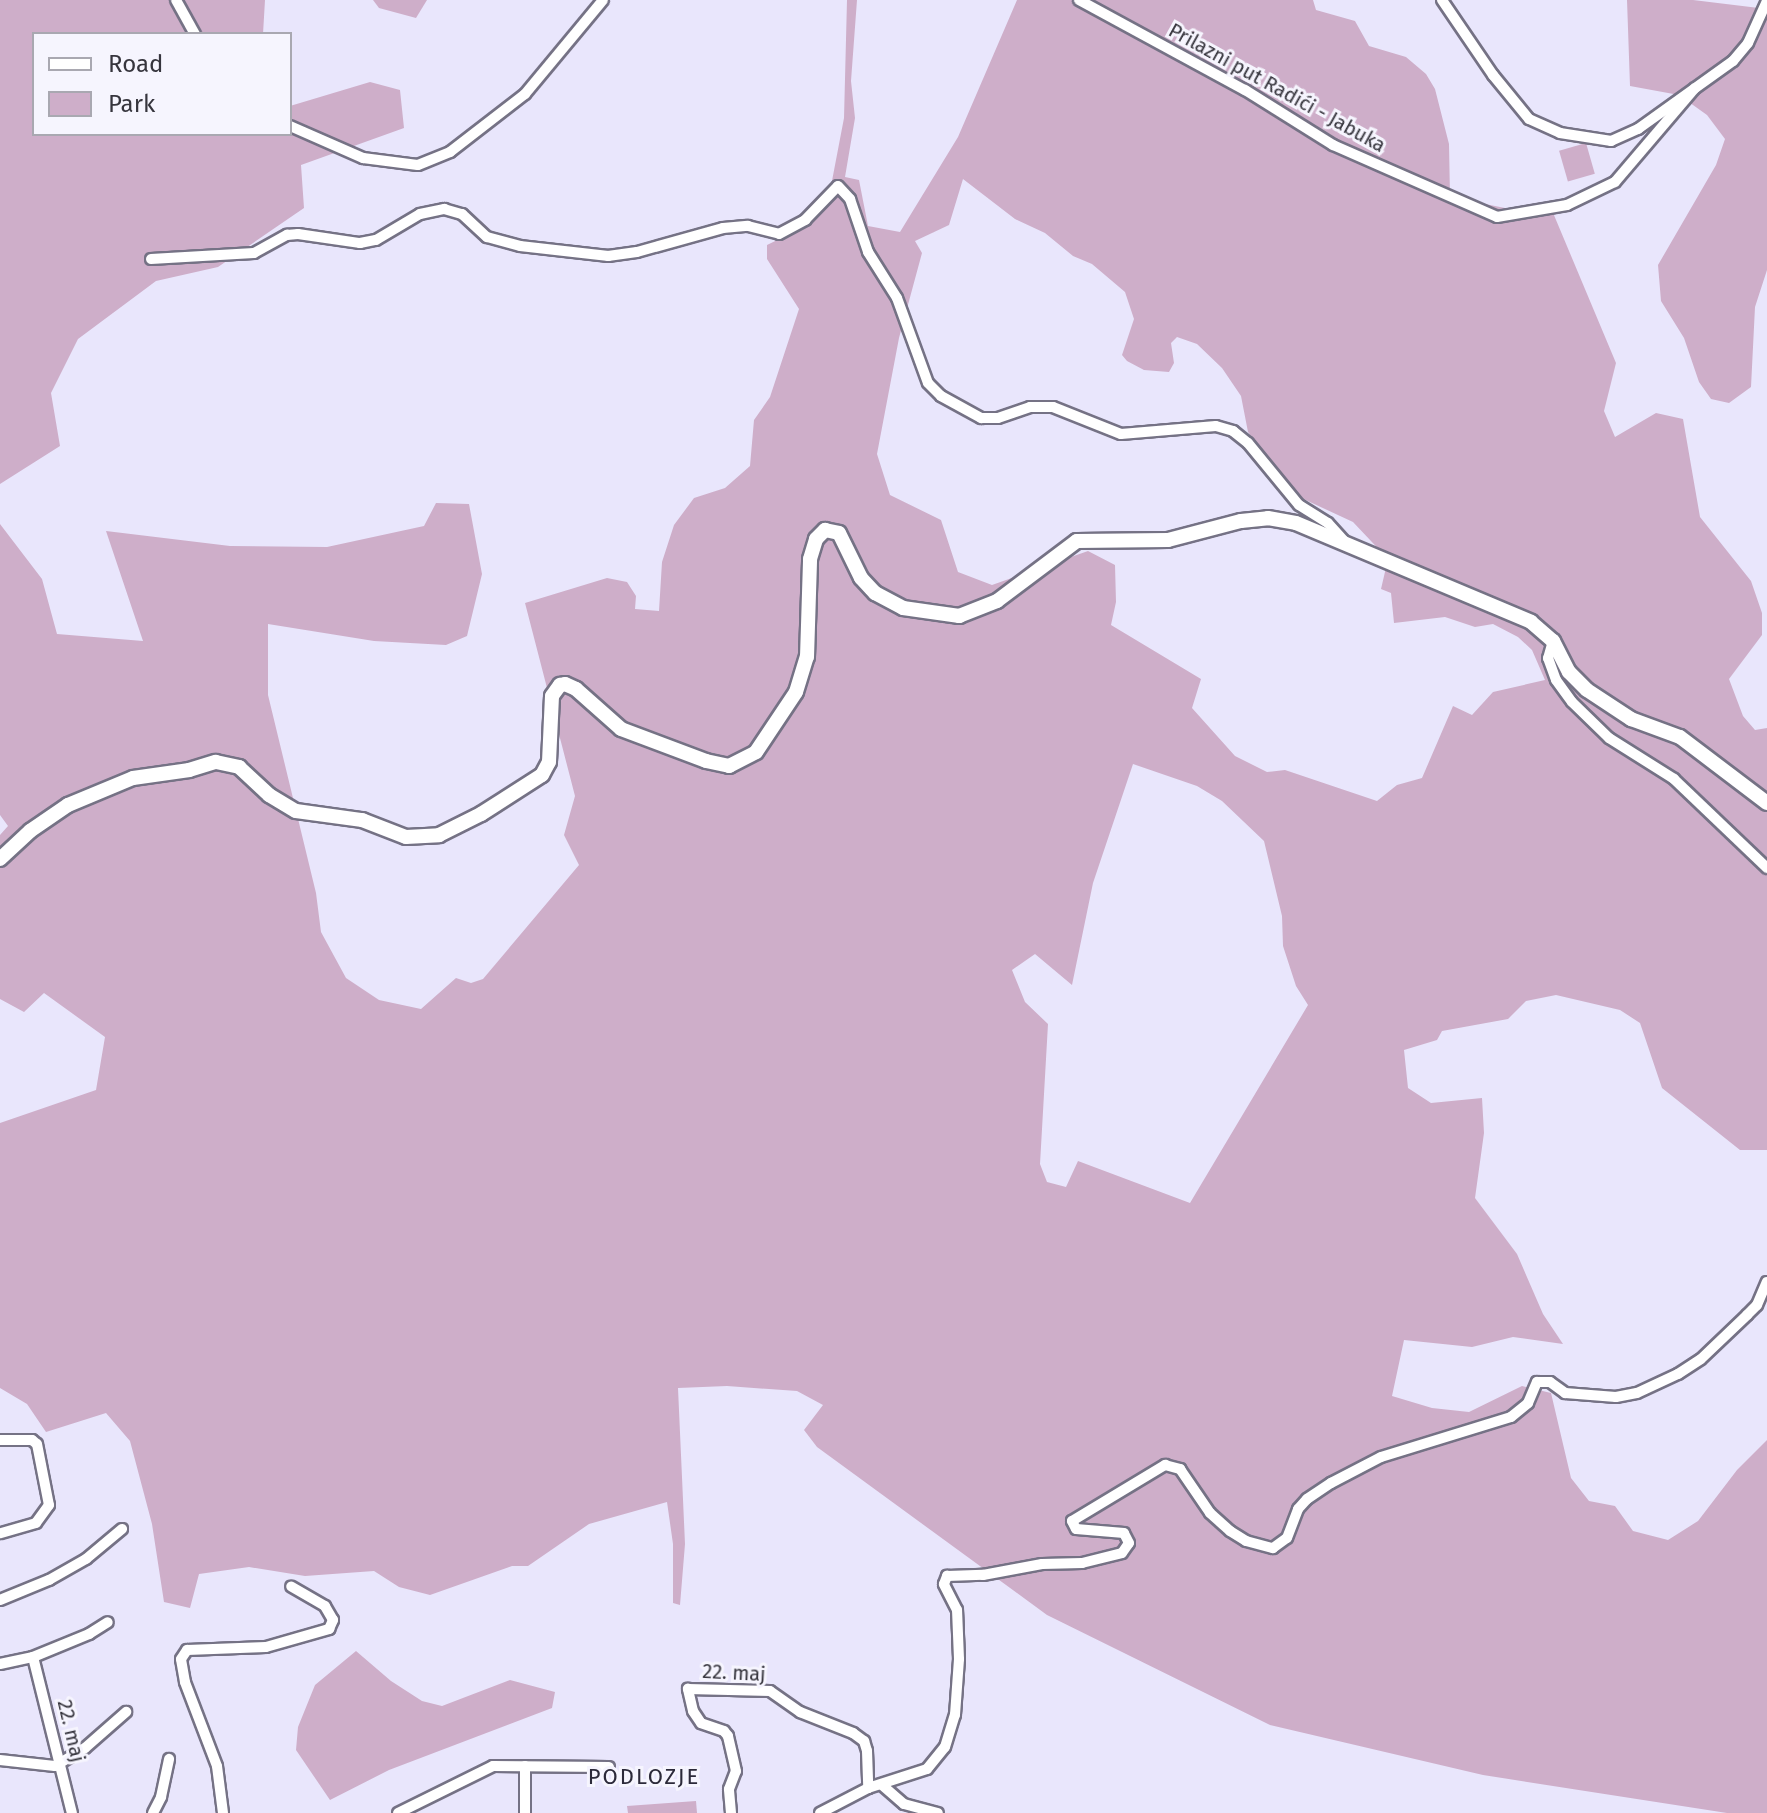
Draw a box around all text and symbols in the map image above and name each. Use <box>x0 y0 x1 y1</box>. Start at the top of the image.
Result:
street label: Prilazni put Radići - Jabuka <box>1164 18 1390 158</box>
legend <box>32 32 292 136</box>
text: Road <box>108 50 163 78</box>
text: Park <box>108 90 155 118</box>
street label: 22. maj <box>702 1659 766 1687</box>
street label: 22. maj <box>52 1697 90 1765</box>
district label: PODLOZJE <box>588 1764 700 1790</box>

